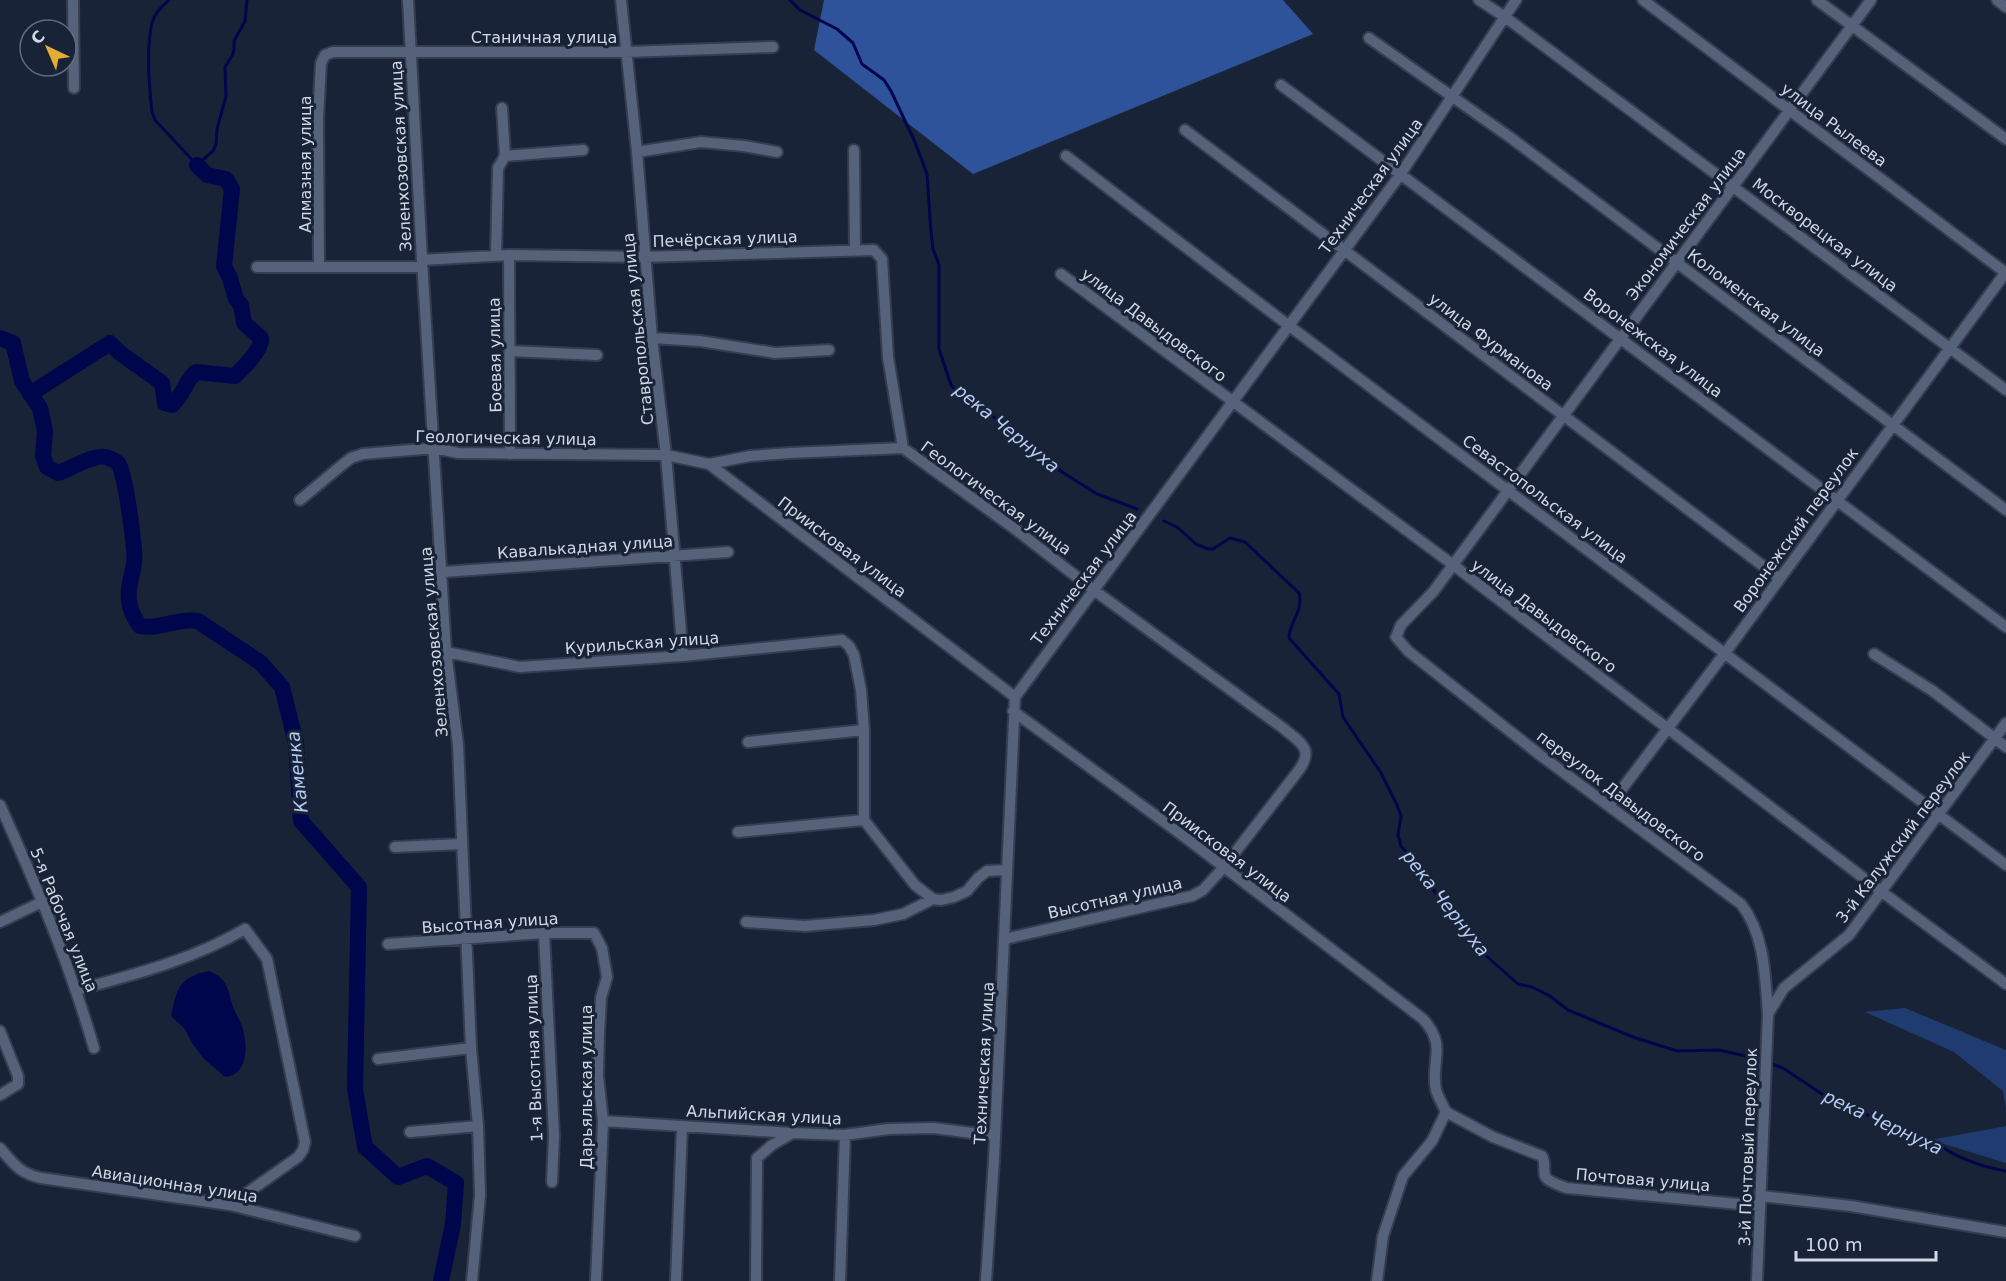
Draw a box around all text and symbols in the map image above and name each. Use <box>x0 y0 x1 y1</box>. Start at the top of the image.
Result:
north arrow <box>18 18 78 78</box>
text: С <box>27 27 49 48</box>
street label: Станичная улица <box>471 28 617 47</box>
street label: Зеленхозовская улица <box>387 60 415 252</box>
street label: улица Рылеева <box>1777 79 1891 171</box>
street label: Алмазная улица <box>296 95 315 233</box>
street label: Техническая улица <box>1315 114 1427 258</box>
street label: Экономическая улица <box>1622 144 1750 304</box>
street label: Москворецкая улица <box>1749 174 1901 296</box>
street label: Печёрская улица <box>652 227 798 251</box>
street label: Ставропольская улица <box>618 232 658 426</box>
street label: Коломенская улица <box>1683 245 1829 361</box>
street label: улица Давыдовского <box>1078 264 1230 386</box>
street label: Воронежская улица <box>1580 284 1726 402</box>
street label: улица Фурманова <box>1425 289 1557 395</box>
street label: Боевая улица <box>484 297 506 413</box>
water label: река Чернуха <box>949 379 1064 477</box>
street label: Геологическая улица <box>415 427 597 449</box>
street label: Севастопольская улица <box>1459 431 1631 567</box>
street label: Геологическая улица <box>917 437 1075 559</box>
street label: Воронежский переулок <box>1730 444 1862 616</box>
street label: Приисковая улица <box>774 492 910 602</box>
street label: Техническая улица <box>1027 507 1141 650</box>
street label: Кавалькадная улица <box>496 531 674 563</box>
street label: Зеленхозовская улица <box>416 546 452 738</box>
street label: улица Давыдовского <box>1468 555 1620 677</box>
street label: Курильская улица <box>564 628 720 658</box>
street label: переулок Давыдовского <box>1533 727 1709 865</box>
water label: Каменка <box>282 730 312 814</box>
street label: 3-й Калужский переулок <box>1832 747 1974 927</box>
street label: Приисковая улица <box>1159 797 1295 907</box>
street label: 5-я Рабочая улица <box>26 845 102 995</box>
water label: река Чернуха <box>1397 845 1494 960</box>
street label: Высотная улица <box>1046 873 1184 923</box>
street label: Высотная улица <box>421 909 559 937</box>
street label: 1-я Высотная улица <box>522 974 546 1142</box>
street label: Техническая улица <box>970 981 998 1146</box>
street label: Дарьяльская улица <box>577 1005 596 1169</box>
street label: 3-й Почтовый переулок <box>1735 1047 1761 1247</box>
water label: река Чернуха <box>1819 1085 1946 1159</box>
street label: Альпийская улица <box>686 1101 842 1129</box>
street label: Авиационная улица <box>91 1161 259 1207</box>
street label: Почтовая улица <box>1575 1165 1711 1195</box>
scale bar <box>1796 1224 1936 1262</box>
text: 100 m <box>1805 1234 1863 1255</box>

